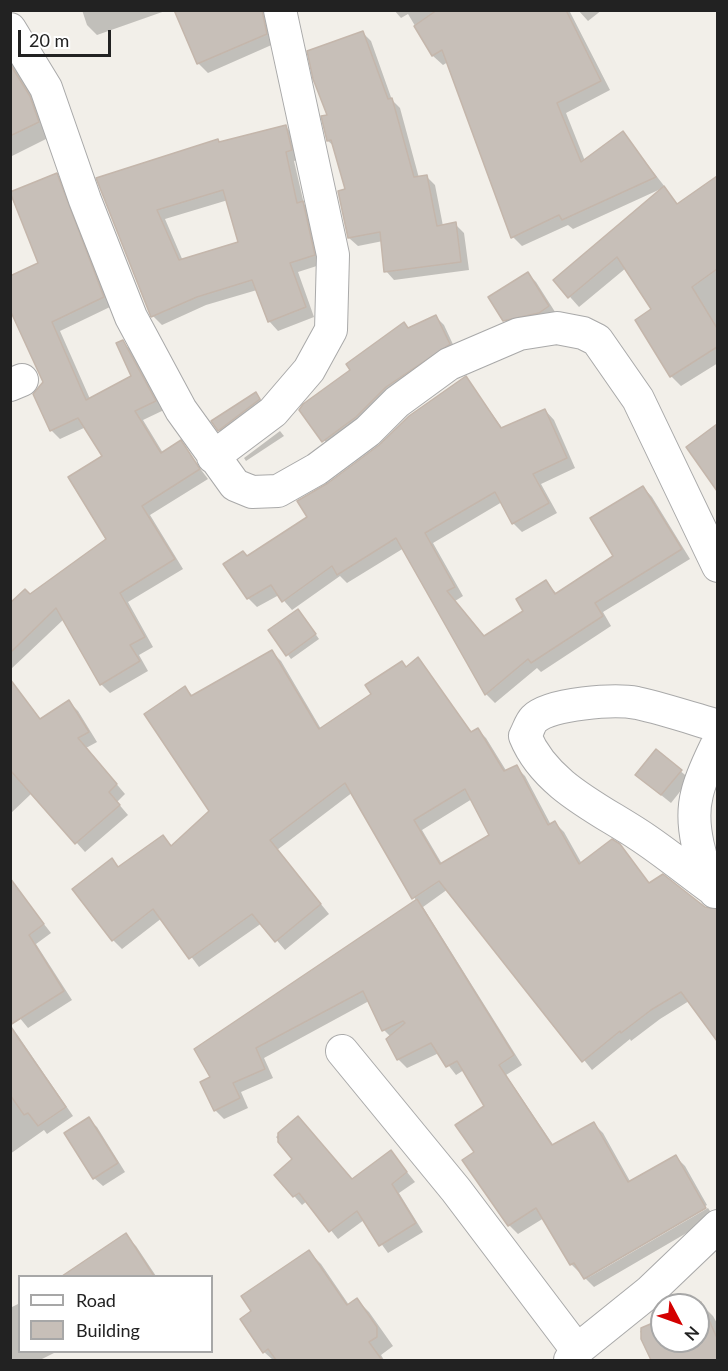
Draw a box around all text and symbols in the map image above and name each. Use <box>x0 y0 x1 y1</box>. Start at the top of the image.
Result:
scale bar <box>21 18 114 56</box>
text: 20 m <box>29 29 69 51</box>
legend <box>18 1275 213 1353</box>
text: Road <box>76 1289 116 1311</box>
north arrow <box>650 1293 710 1353</box>
text: Building <box>76 1319 140 1341</box>
text: N <box>681 1323 704 1345</box>

